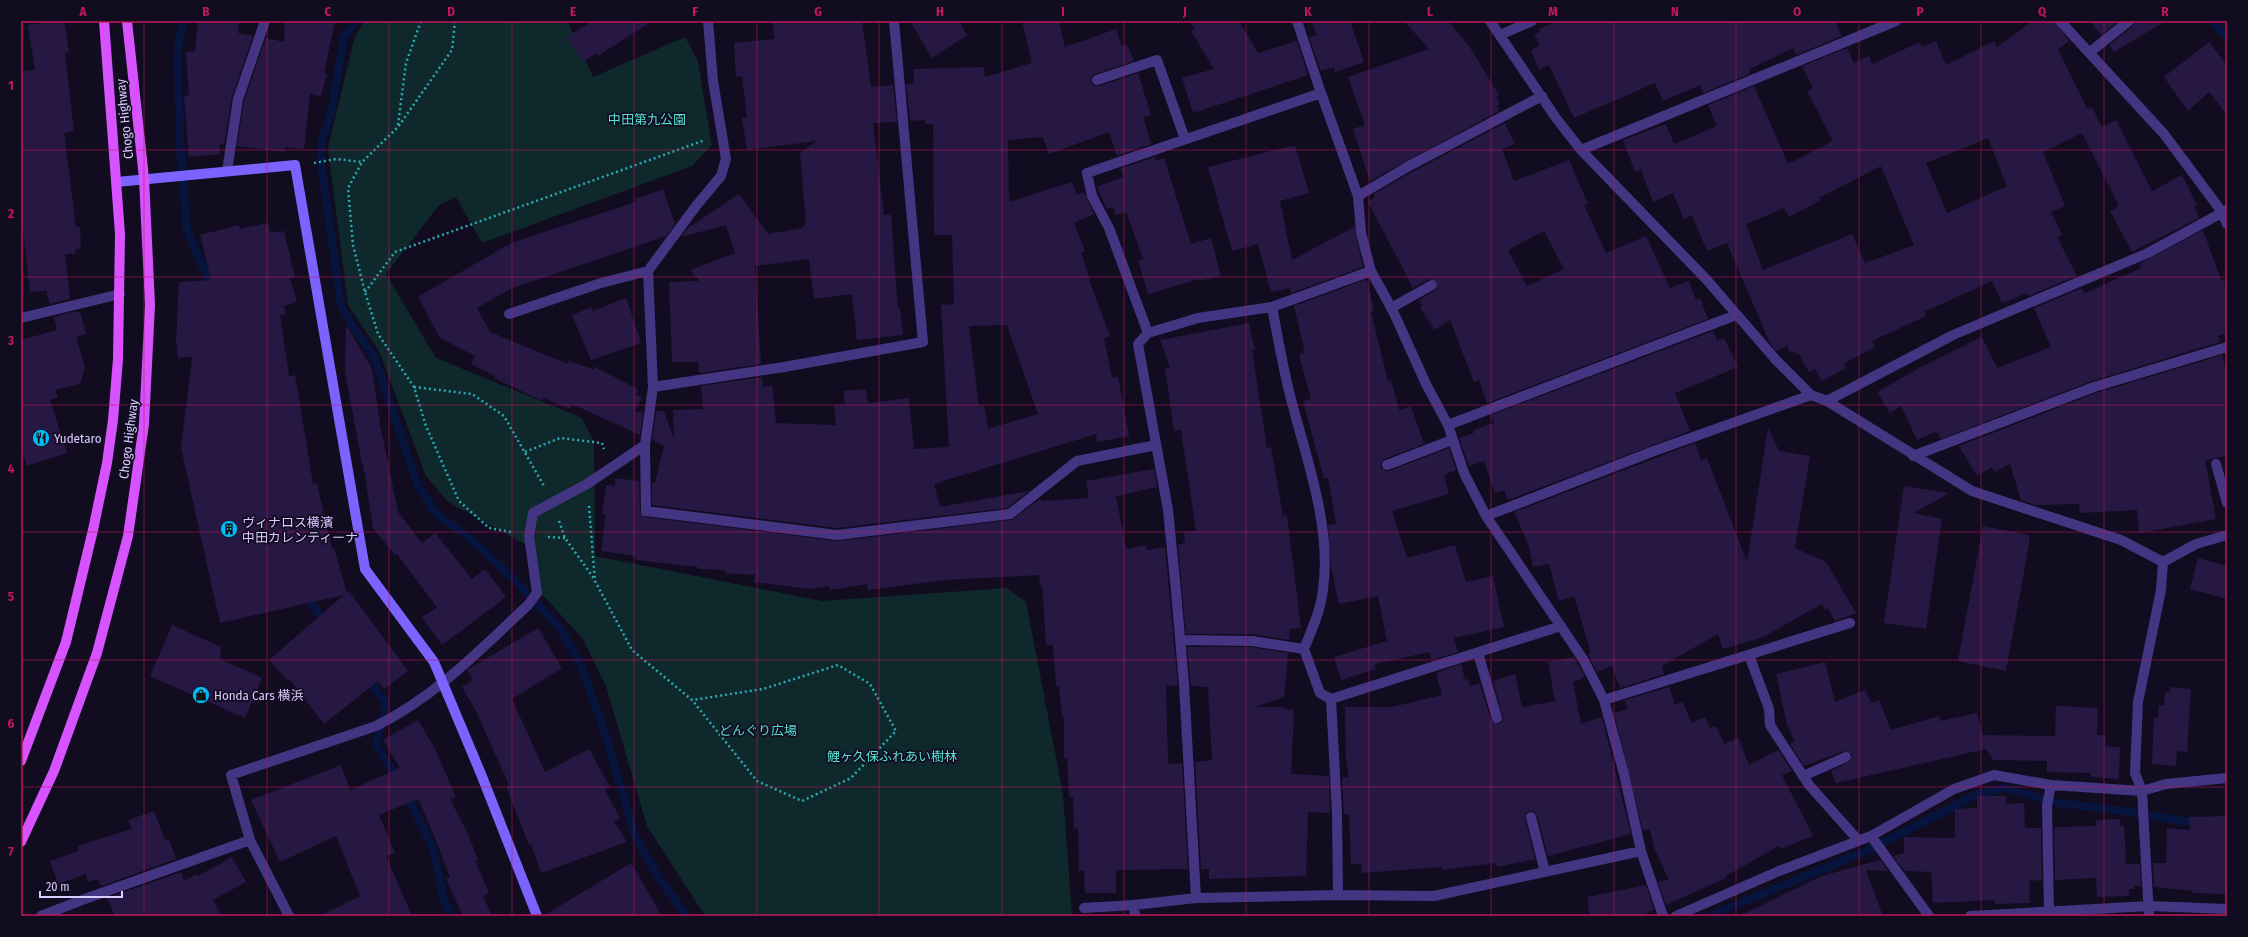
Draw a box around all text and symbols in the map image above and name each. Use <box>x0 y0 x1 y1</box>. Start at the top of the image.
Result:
text: A <box>78 4 87 19</box>
text: B <box>202 4 210 19</box>
text: C <box>325 4 332 19</box>
text: D <box>447 4 455 19</box>
text: E <box>570 4 576 19</box>
text: F <box>692 4 698 19</box>
text: G <box>814 4 822 19</box>
text: H <box>936 4 944 19</box>
text: I <box>1061 4 1065 19</box>
text: J <box>1182 4 1187 19</box>
text: K <box>1304 4 1312 19</box>
text: L <box>1427 4 1433 19</box>
text: M <box>1548 4 1558 19</box>
text: N <box>1671 4 1679 19</box>
text: O <box>1793 4 1801 19</box>
text: P <box>1916 4 1924 19</box>
text: Q <box>2038 4 2047 19</box>
text: R <box>2161 4 2169 19</box>
text: 1 <box>8 78 14 93</box>
street label: Chogo Highway <box>113 78 136 160</box>
park label: 中田第九公園 <box>608 112 686 127</box>
text: 2 <box>7 206 14 221</box>
text: 3 <box>7 333 14 348</box>
street label: Chogo Highway <box>116 398 141 480</box>
restaurant icon: Yudetaro <box>31 428 51 448</box>
place label: Yudetaro <box>54 431 102 446</box>
text: 4 <box>8 461 15 476</box>
place label: ヴィナロス横濱 中田カレンティーナ <box>242 515 358 545</box>
building icon: ヴィナロス横濱 中田カレンティーナ <box>219 519 239 539</box>
text: 5 <box>8 589 14 604</box>
shop icon: Honda Cars 横浜 <box>191 685 211 705</box>
place label: Honda Cars 横浜 <box>214 688 304 703</box>
text: 6 <box>8 716 15 731</box>
park label: どんぐり広場 <box>719 723 797 738</box>
park label: 鯉ヶ久保ふれあい樹林 <box>827 749 957 764</box>
text: 7 <box>8 844 14 859</box>
scale bar <box>40 873 122 899</box>
text: 20 m <box>46 880 70 894</box>

